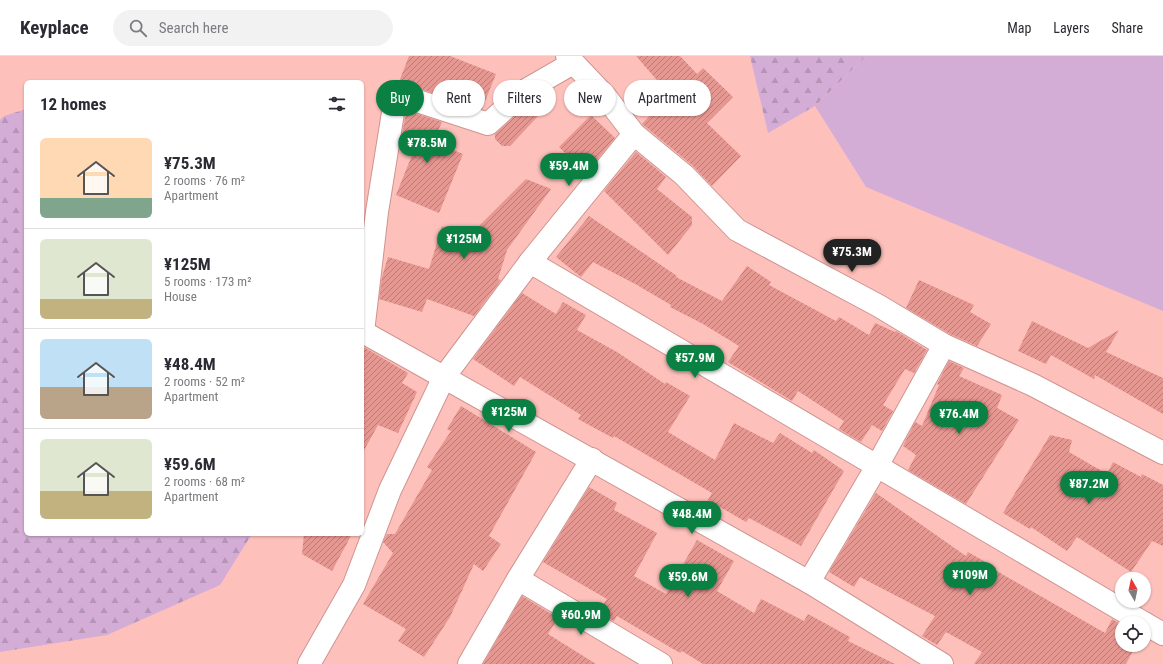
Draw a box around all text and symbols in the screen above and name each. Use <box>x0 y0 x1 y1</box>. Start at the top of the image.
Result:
search box <box>113 10 393 46</box>
text: Keyplace <box>20 16 89 39</box>
icon: search <box>127 17 149 39</box>
text: Search here <box>159 19 228 37</box>
text: Map <box>1007 20 1031 36</box>
text: Layers <box>1053 20 1090 36</box>
text: Share <box>1112 20 1143 36</box>
chip: Buy <box>376 80 424 116</box>
chip: Rent <box>432 80 485 116</box>
chip: Filters <box>493 80 556 116</box>
chip: New <box>564 80 616 116</box>
chip: Apartment <box>624 80 711 116</box>
icon: filters <box>326 93 348 115</box>
text: 12 homes <box>40 94 106 114</box>
pin: ¥78.5M <box>394 130 460 164</box>
text: ¥78.5M <box>407 135 447 150</box>
text: ¥75.3M <box>164 153 216 173</box>
pin: ¥59.4M <box>536 153 602 187</box>
icon: home <box>72 154 120 202</box>
text: ¥59.4M <box>549 158 589 173</box>
text: 2 rooms · 76 m² <box>164 173 245 188</box>
text: Apartment <box>164 188 218 203</box>
pin: ¥125M <box>436 226 492 260</box>
text: ¥125M <box>446 231 482 246</box>
pin: ¥75.3M <box>819 239 885 273</box>
text: ¥75.3M <box>832 244 872 259</box>
text: ¥125M <box>164 254 211 274</box>
icon: home <box>72 255 120 303</box>
text: 5 rooms · 173 m² <box>164 274 251 289</box>
text: House <box>164 289 197 304</box>
pin: ¥57.9M <box>662 345 728 379</box>
text: ¥57.9M <box>675 350 715 365</box>
text: ¥48.4M <box>164 354 216 374</box>
icon: home <box>72 355 120 403</box>
text: 2 rooms · 52 m² <box>164 374 245 389</box>
text: Apartment <box>164 389 218 404</box>
pin: ¥125M <box>481 399 537 433</box>
pin: ¥76.4M <box>926 401 992 435</box>
text: ¥125M <box>491 404 527 419</box>
text: ¥76.4M <box>939 406 979 421</box>
text: ¥59.6M <box>164 454 216 474</box>
icon: home <box>72 455 120 503</box>
pin: ¥87.2M <box>1056 471 1122 505</box>
text: 2 rooms · 68 m² <box>164 474 245 489</box>
text: ¥87.2M <box>1069 476 1109 491</box>
text: Apartment <box>164 489 218 504</box>
pin: ¥48.4M <box>659 501 725 535</box>
text: ¥48.4M <box>672 506 712 521</box>
pin: ¥109M <box>942 562 998 596</box>
pin: ¥59.6M <box>655 564 721 598</box>
text: ¥109M <box>952 567 988 582</box>
text: ¥59.6M <box>668 569 708 584</box>
north arrow <box>1115 572 1151 608</box>
map controls <box>1115 572 1151 652</box>
pin: ¥60.9M <box>548 602 614 636</box>
text: ¥60.9M <box>561 607 601 622</box>
button: locate <box>1115 616 1151 652</box>

